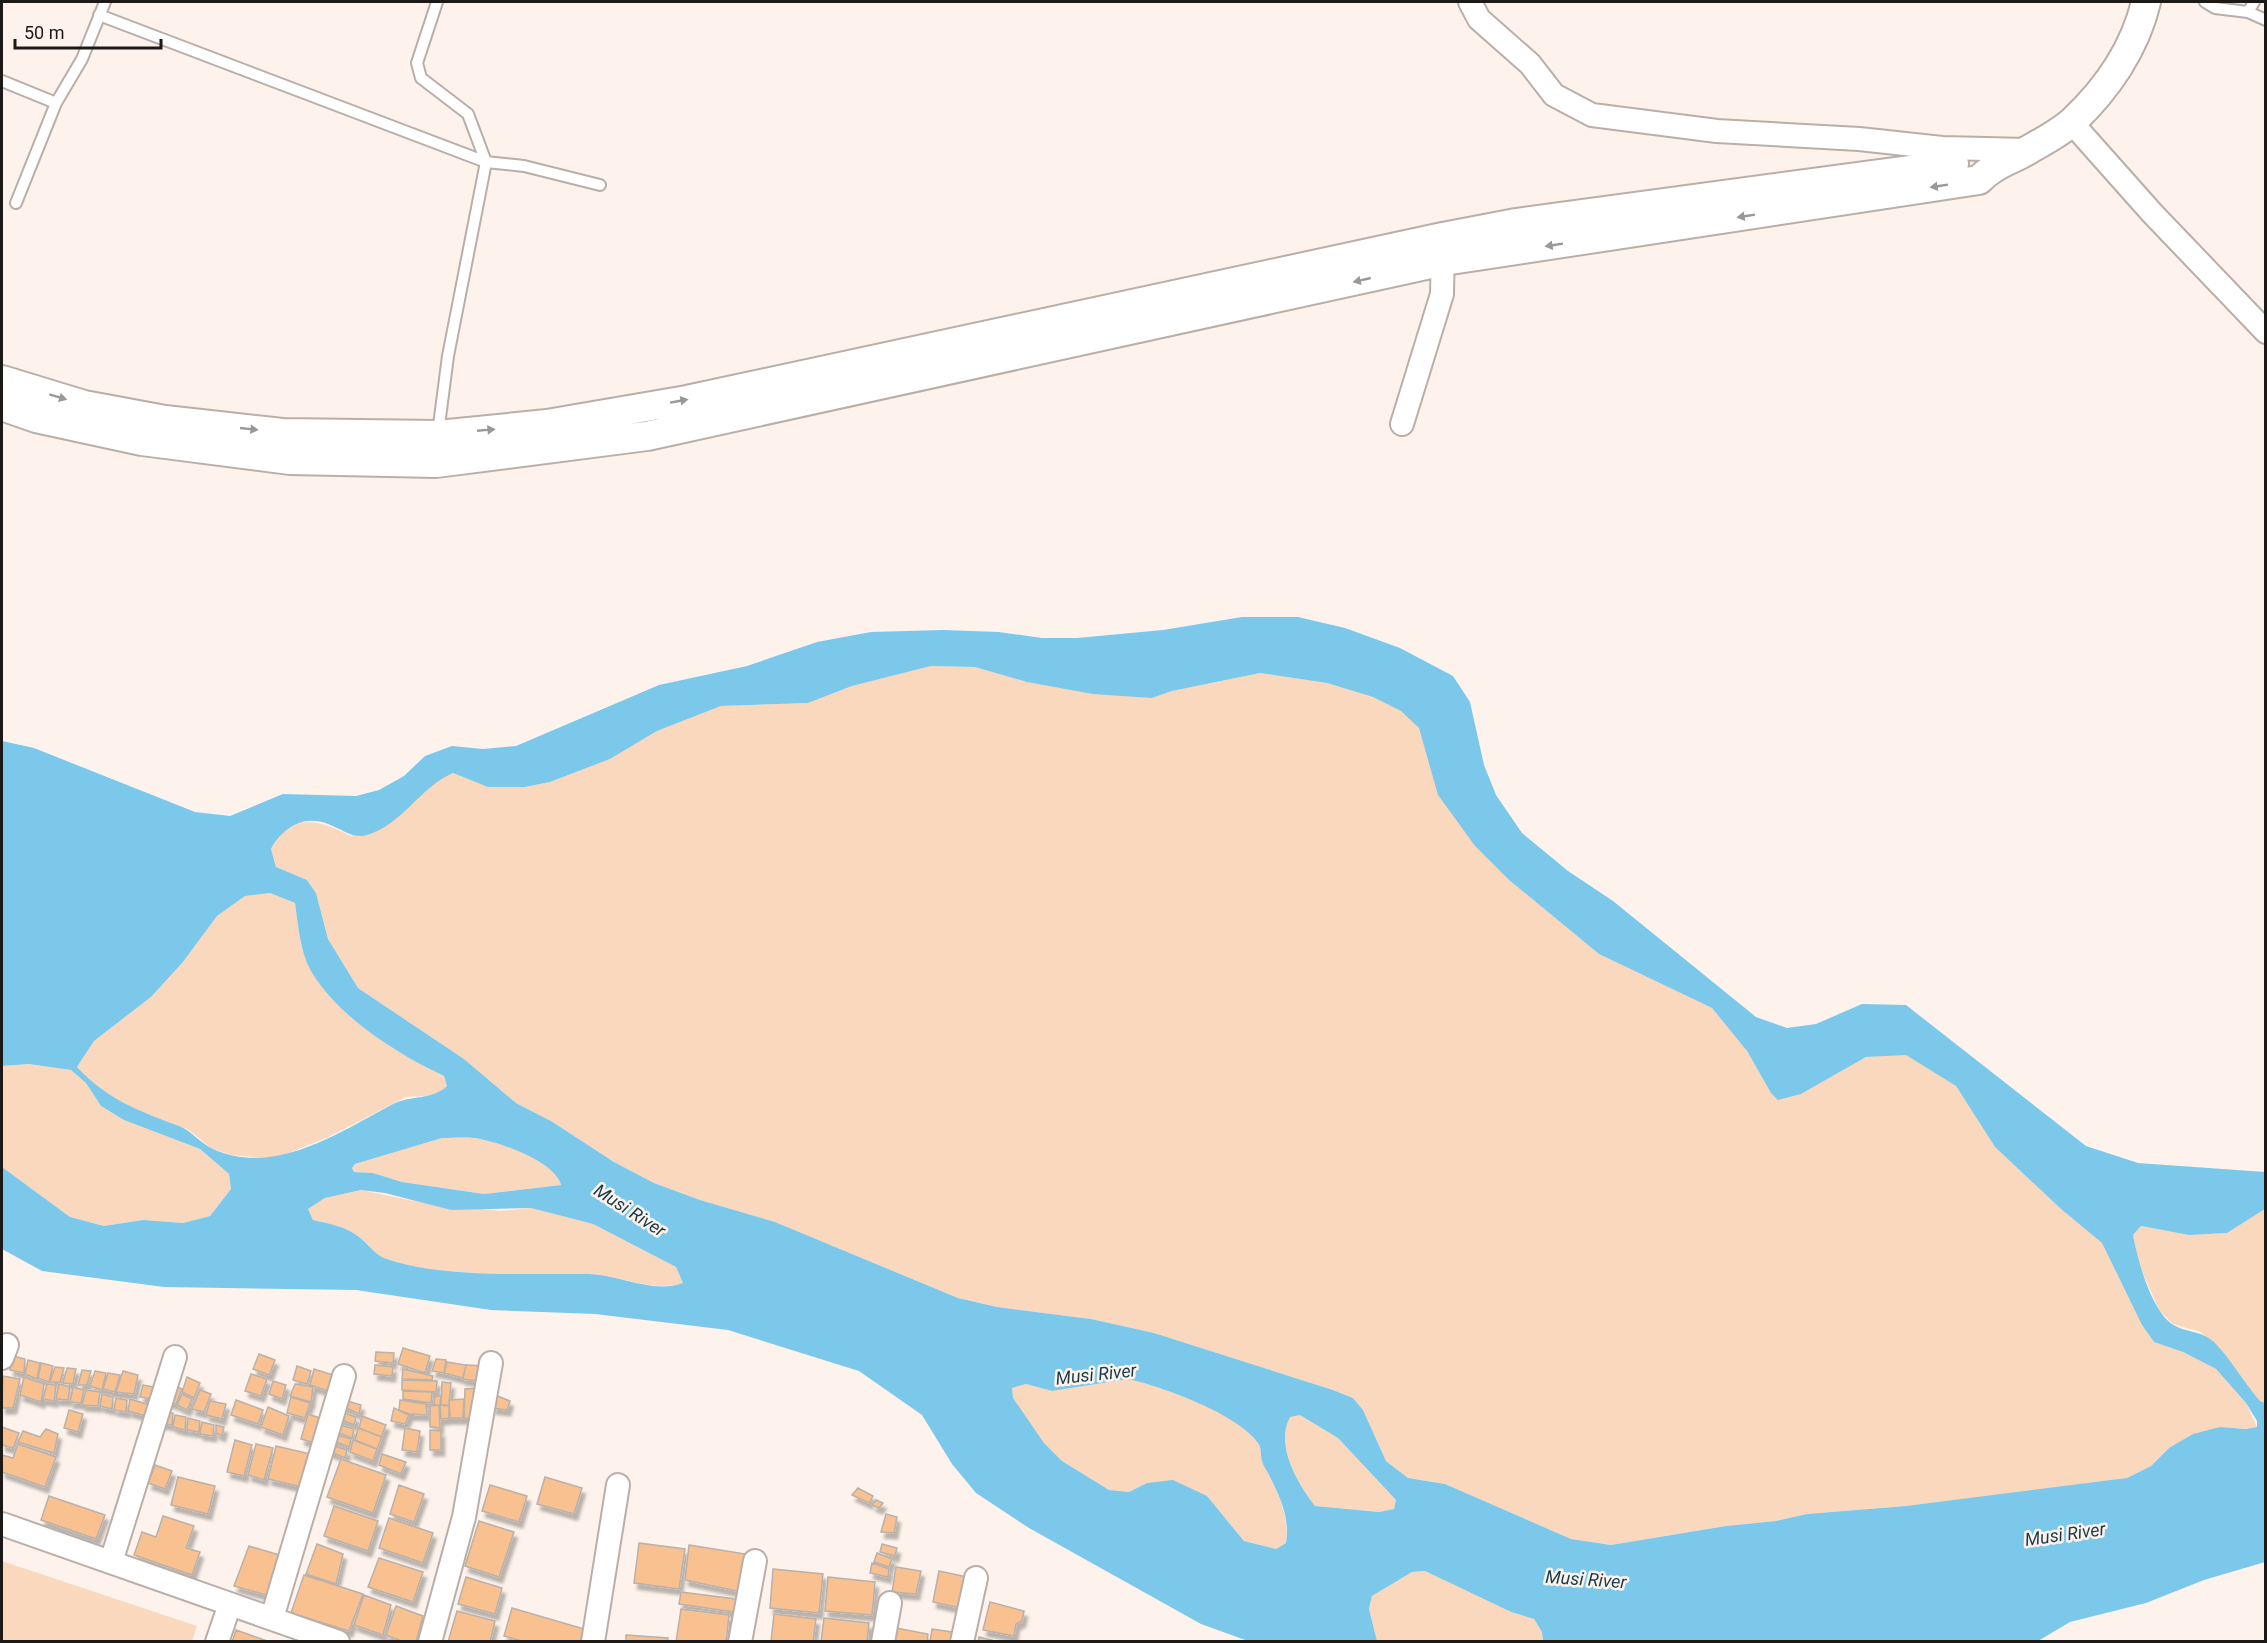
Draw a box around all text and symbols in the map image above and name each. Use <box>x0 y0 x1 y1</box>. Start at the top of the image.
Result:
scale bar <box>15 12 160 50</box>
text: 50 m <box>24 22 64 43</box>
one-way arrow <box>1930 182 1949 191</box>
one-way arrow <box>1737 211 1756 220</box>
one-way arrow <box>1544 240 1563 249</box>
one-way arrow <box>1353 275 1371 285</box>
one-way arrow <box>49 393 67 402</box>
one-way arrow <box>669 396 688 405</box>
one-way arrow <box>240 424 259 434</box>
one-way arrow <box>477 425 496 435</box>
water label: Musi River <box>590 1179 671 1241</box>
water label: Musi River <box>1055 1359 1138 1389</box>
water label: Musi River <box>2023 1518 2108 1550</box>
water label: Musi River <box>1545 1566 1628 1592</box>

